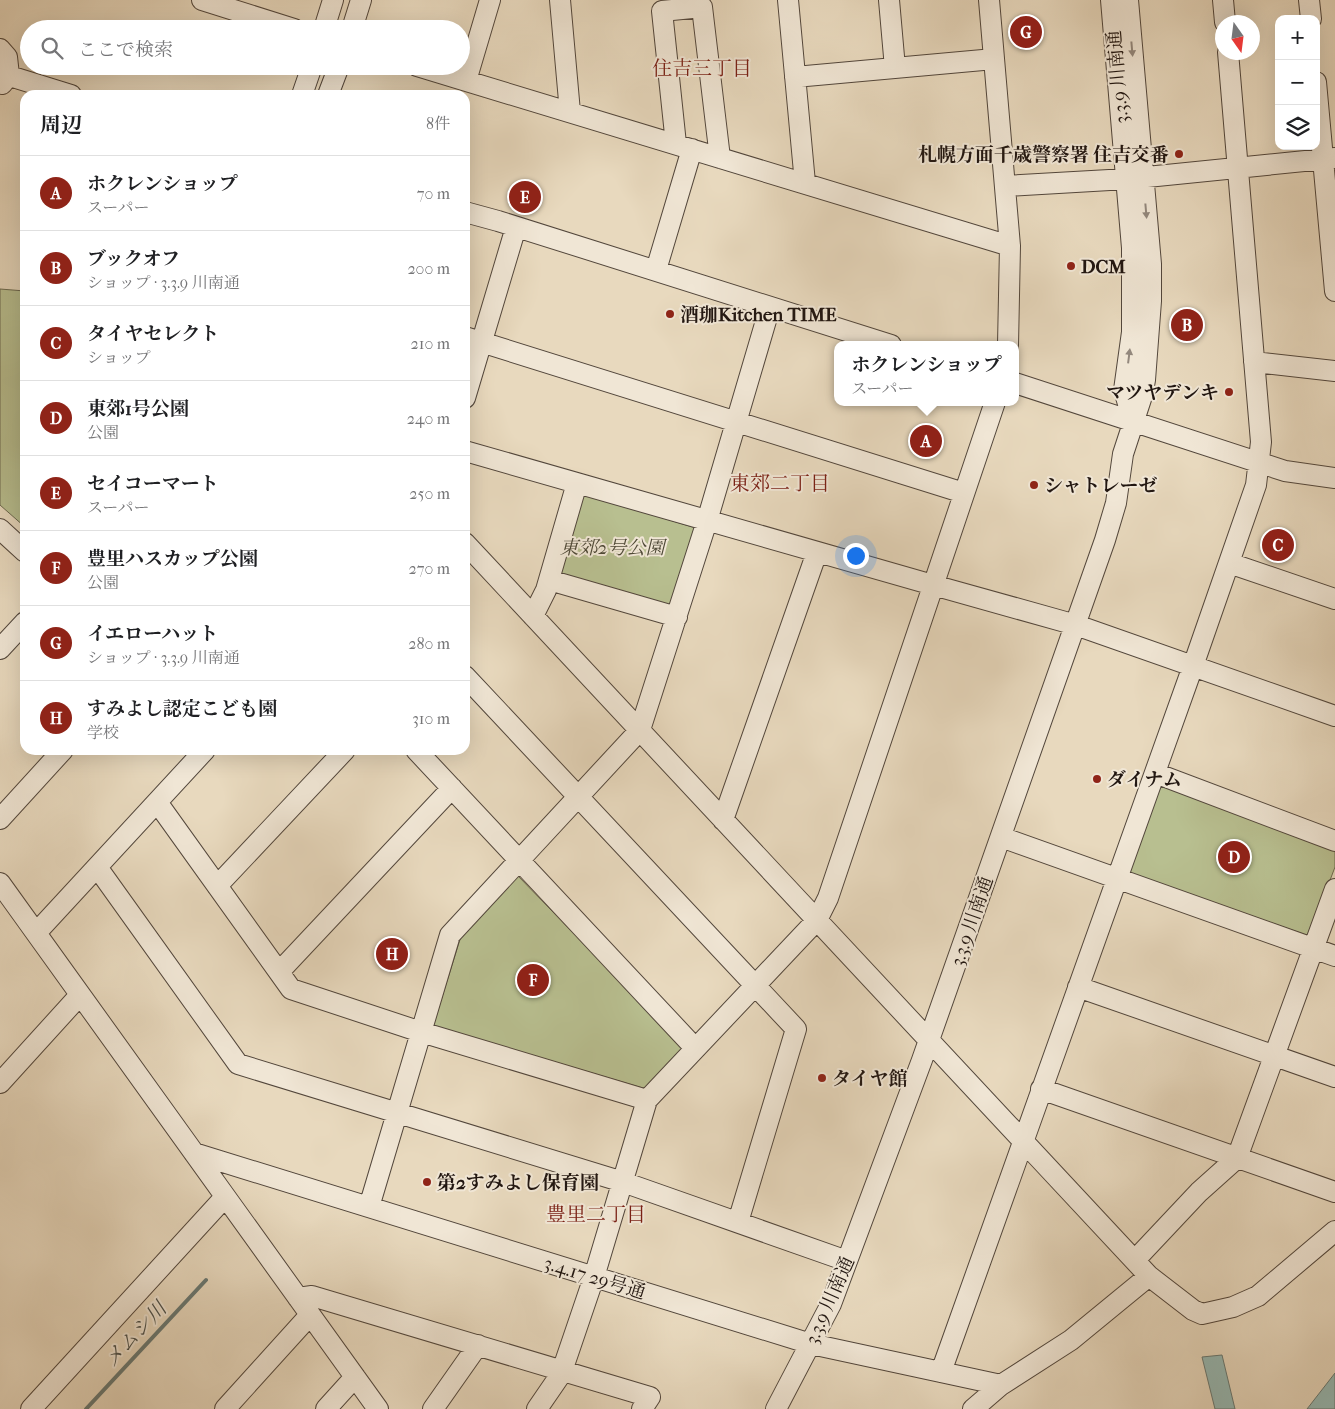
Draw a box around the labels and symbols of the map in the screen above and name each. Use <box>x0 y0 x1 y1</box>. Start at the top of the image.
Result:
pin: G <box>1010 13 1042 51</box>
north arrow <box>1215 15 1260 60</box>
street label: 3.3.9 川南通 <box>1103 29 1133 125</box>
one-way arrow <box>1129 41 1137 57</box>
district label: 住吉三丁目 <box>652 57 752 80</box>
place label: 札幌方面千歳警察署 住吉交番 <box>918 144 1169 166</box>
marker: 札幌方面千歳警察署 住吉交番 <box>1173 148 1185 160</box>
pin: E <box>509 178 541 216</box>
one-way arrow <box>1142 203 1150 219</box>
place label: DCM <box>1081 256 1126 278</box>
marker: DCM <box>1065 260 1077 272</box>
place label: 酒珈Kitchen TIME <box>680 304 837 326</box>
pin: B <box>1171 306 1203 344</box>
marker: 酒珈Kitchen TIME <box>664 308 676 320</box>
one-way arrow <box>1125 348 1133 364</box>
place label: マツヤデンキ <box>1106 382 1219 404</box>
marker: マツヤデンキ <box>1223 386 1235 398</box>
pin: A <box>910 422 942 460</box>
district label: 東郊二丁目 <box>730 472 830 495</box>
place label: シャトレーゼ <box>1044 475 1157 497</box>
marker: シャトレーゼ <box>1028 479 1040 491</box>
pin: C <box>1262 526 1294 564</box>
park label: 東郊2号公園 <box>560 537 667 559</box>
your location <box>843 543 869 569</box>
place label: ダイナム <box>1107 769 1182 791</box>
marker: ダイナム <box>1091 773 1103 785</box>
pin: D <box>1218 838 1250 876</box>
street label: 3.3.9 川南通 <box>946 873 998 969</box>
pin: H <box>376 935 408 973</box>
pin: F <box>517 961 549 999</box>
place label: タイヤ館 <box>832 1068 908 1090</box>
marker: タイヤ館 <box>816 1072 828 1084</box>
place label: 第2すみよし保育園 <box>437 1172 599 1194</box>
marker: 第2すみよし保育園 <box>421 1176 433 1188</box>
district label: 豊里二丁目 <box>546 1203 646 1226</box>
street label: 3.4.17 29号通 <box>541 1252 648 1304</box>
street label: 3.3.9 川南通 <box>801 1253 859 1348</box>
water label: メムシ川 <box>100 1296 172 1371</box>

